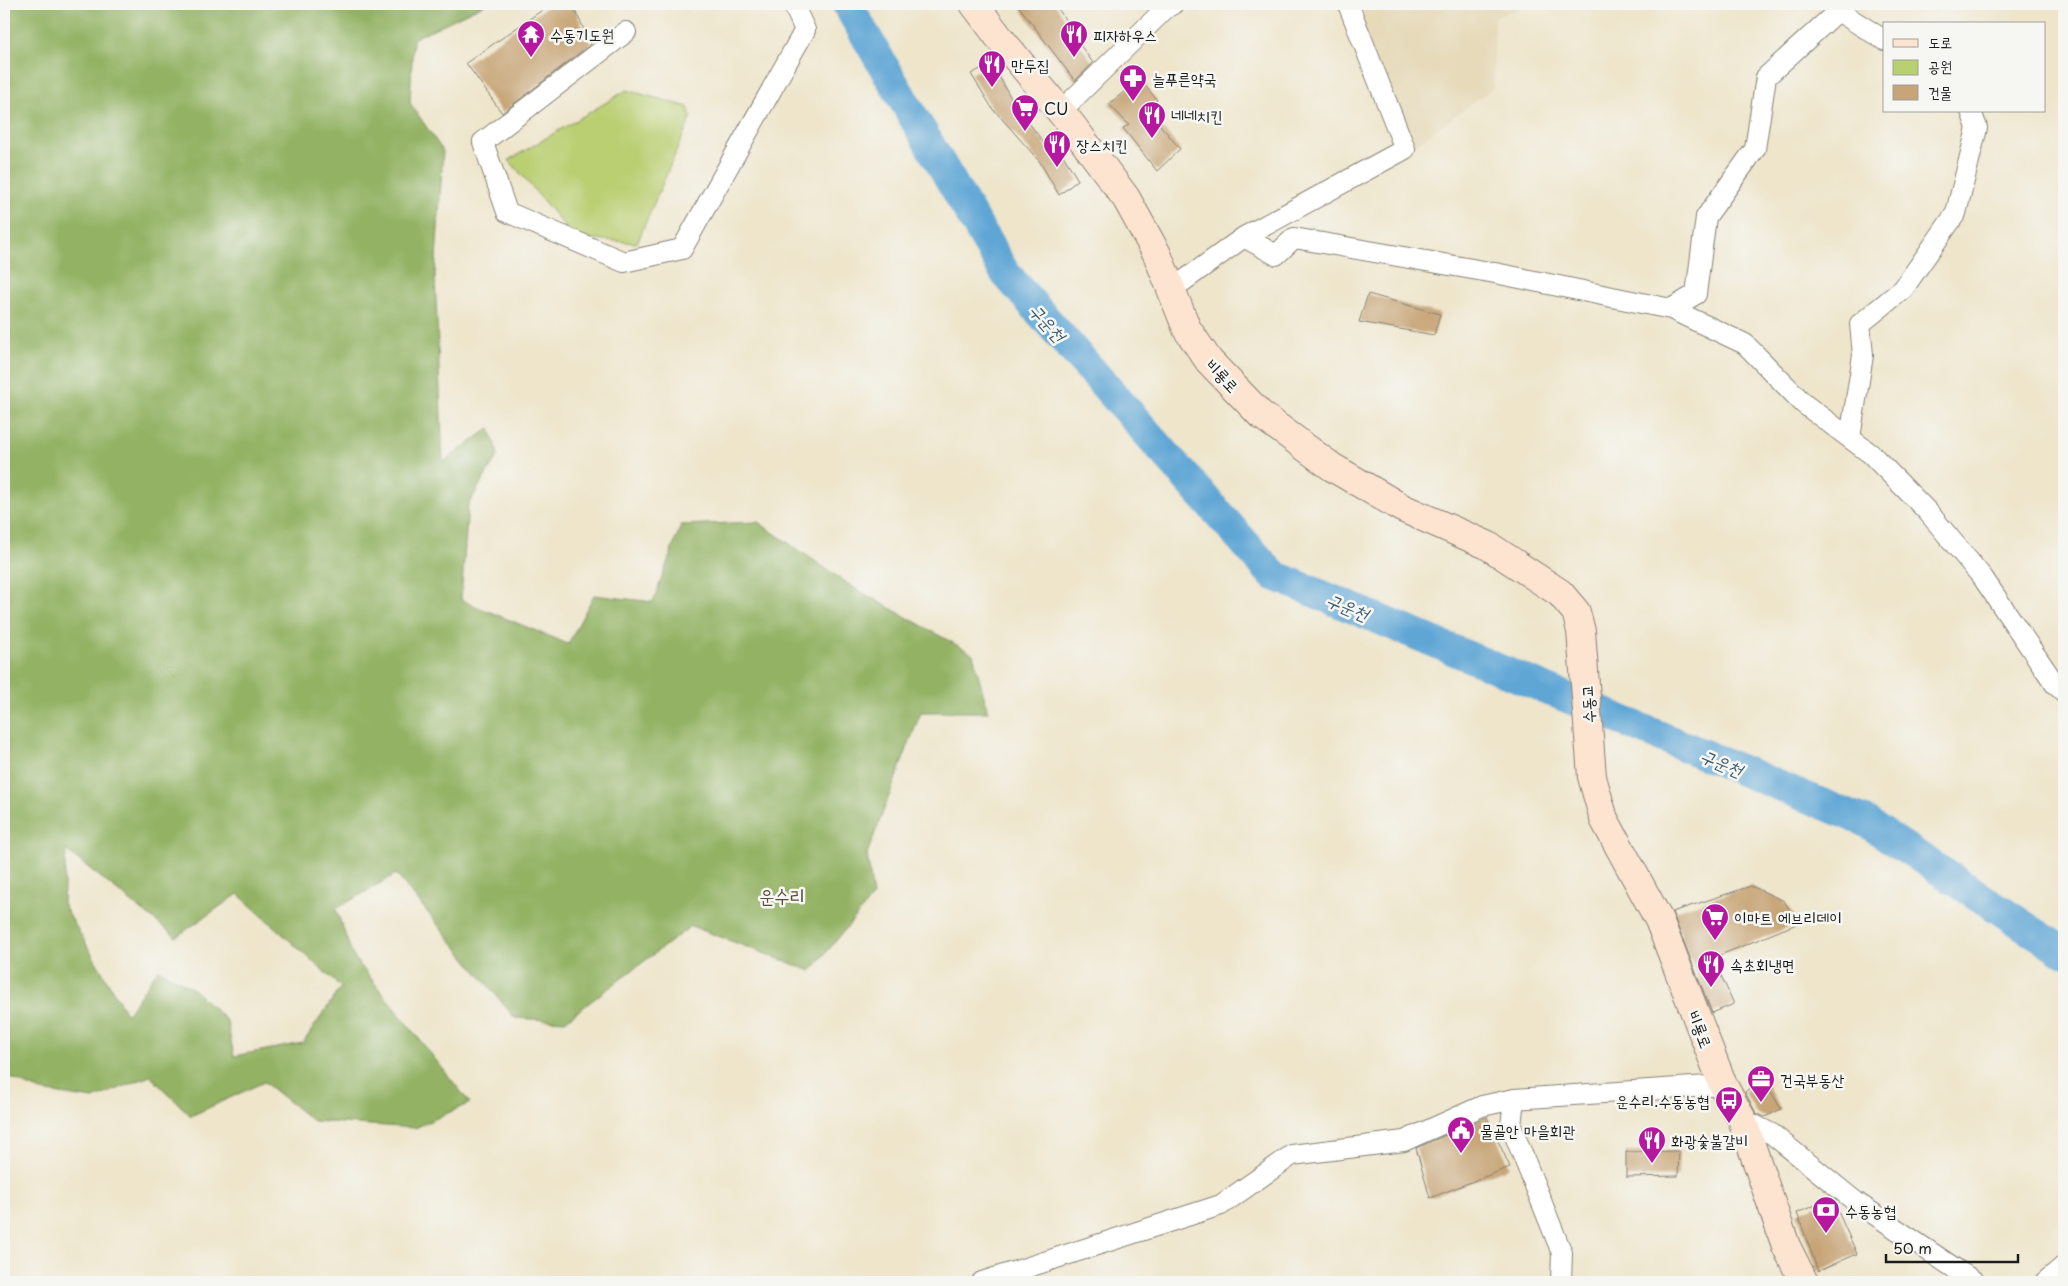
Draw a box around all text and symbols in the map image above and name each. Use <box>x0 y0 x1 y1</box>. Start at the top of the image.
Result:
temple icon: 수동기도원 <box>516 19 546 58</box>
restaurant icon: 피자하우스 <box>1059 19 1089 58</box>
place label: 수동기도원 <box>550 22 614 46</box>
place label: 피자하우스 <box>1093 22 1157 46</box>
legend <box>1883 22 2046 112</box>
text: 도로 <box>1928 30 1952 53</box>
restaurant icon: 만두집 <box>977 49 1007 88</box>
place label: 만두집 <box>1011 52 1050 76</box>
text: 공원 <box>1928 54 1952 77</box>
pharmacy icon: 늘푸른약국 <box>1118 63 1148 102</box>
place label: 늘푸른약국 <box>1152 66 1217 90</box>
text: 건물 <box>1928 80 1952 103</box>
supermarket icon: CU <box>1010 93 1040 132</box>
place label: CU <box>1044 96 1068 120</box>
restaurant icon: 네네치킨 <box>1137 100 1167 139</box>
place label: 네네치킨 <box>1171 103 1223 127</box>
restaurant icon: 장스치킨 <box>1042 129 1072 168</box>
place label: 장스치킨 <box>1076 132 1128 156</box>
water label: 구운천 <box>1023 297 1074 348</box>
street label: 비룡로 <box>1201 353 1245 397</box>
water label: 구운천 <box>1323 585 1375 628</box>
street label: 수동교 <box>1574 684 1600 724</box>
water label: 구운천 <box>1697 741 1749 784</box>
district label: 운수리 <box>759 881 805 909</box>
supermarket icon: 이마트 에브리데이 <box>1700 902 1730 941</box>
place label: 이마트 에브리데이 <box>1734 905 1842 929</box>
restaurant icon: 속초회냉면 <box>1696 949 1726 988</box>
place label: 속초회냉면 <box>1730 952 1794 976</box>
street label: 비룡로 <box>1683 1007 1719 1051</box>
office icon: 건국부동산 <box>1746 1064 1776 1103</box>
place label: 건국부동산 <box>1780 1067 1845 1091</box>
bus stop icon: 운수리.수동농협 <box>1714 1085 1744 1124</box>
place label: 운수리.수동농협 <box>1616 1088 1710 1112</box>
public building icon: 물골안 마을회관 <box>1446 1115 1476 1154</box>
place label: 물골안 마을회관 <box>1480 1118 1575 1142</box>
restaurant icon: 화광숯불갈비 <box>1637 1125 1667 1164</box>
place label: 화광숯불갈비 <box>1671 1128 1748 1152</box>
bank icon: 수동농협 <box>1811 1195 1841 1234</box>
place label: 수동농협 <box>1845 1198 1897 1222</box>
scale bar <box>1886 1231 2018 1263</box>
text: 50 m <box>1893 1236 1932 1259</box>

